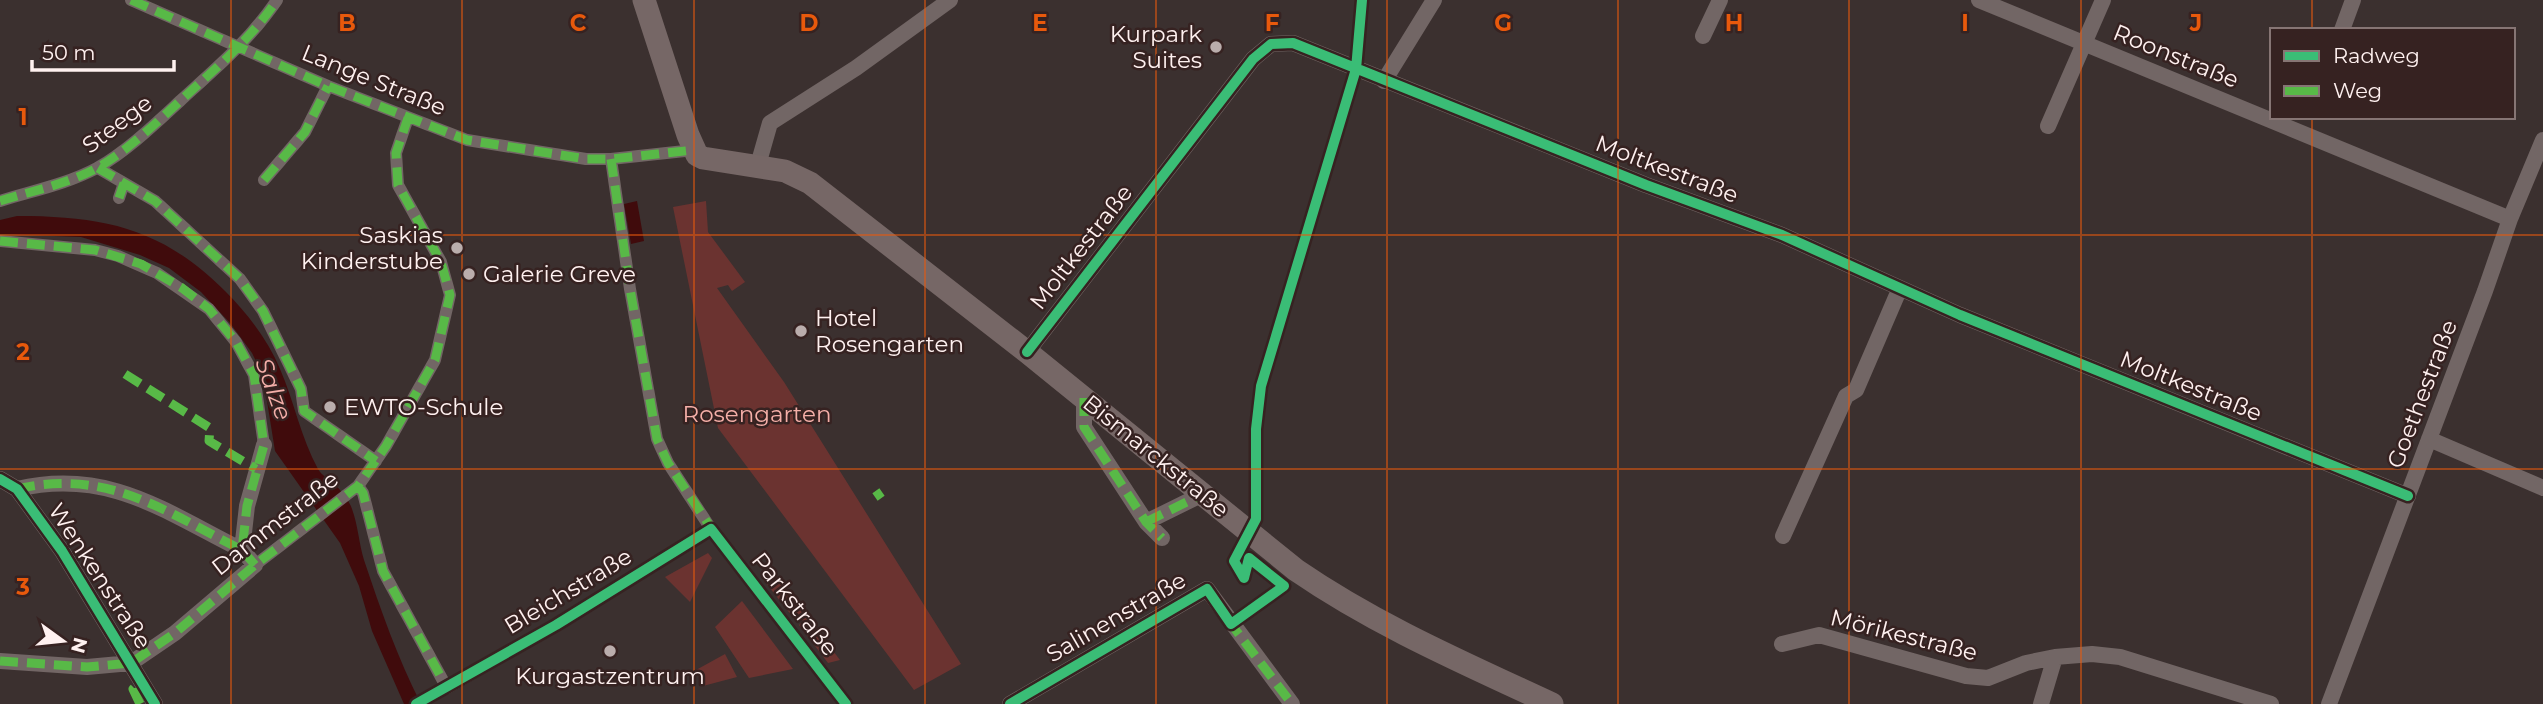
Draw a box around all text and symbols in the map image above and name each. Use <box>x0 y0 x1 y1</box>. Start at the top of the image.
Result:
text: B <box>338 9 356 37</box>
text: C <box>570 9 587 37</box>
text: D <box>800 9 819 37</box>
text: E <box>1032 9 1048 37</box>
text: F <box>1265 9 1280 37</box>
text: G <box>1494 9 1512 37</box>
text: H <box>1725 9 1743 37</box>
text: I <box>1961 9 1969 37</box>
text: J <box>2189 9 2202 37</box>
street label: Roonstraße <box>2109 18 2243 94</box>
place label: Kurpark Suites <box>1110 20 1202 74</box>
scale bar <box>32 28 173 72</box>
legend <box>2270 28 2515 119</box>
street label: Lange Straße <box>298 38 450 122</box>
marker: Kurpark Suites <box>1208 39 1224 55</box>
text: 50 m <box>42 40 96 65</box>
text: Radweg <box>2333 43 2420 68</box>
text: Weg <box>2333 78 2382 103</box>
street label: Steege <box>76 89 158 159</box>
text: 1 <box>18 103 28 131</box>
street label: Moltkestraße <box>1592 129 1742 209</box>
street label: Moltkestraße <box>1024 179 1138 315</box>
place label: Saskias Kinderstube <box>301 221 443 275</box>
marker: Saskias Kinderstube <box>449 240 465 256</box>
place label: Galerie Greve <box>483 260 636 288</box>
marker: Galerie Greve <box>461 266 477 282</box>
place label: Hotel Rosengarten <box>815 304 964 358</box>
street label: Goethestraße <box>2381 316 2463 472</box>
marker: Hotel Rosengarten <box>793 323 809 339</box>
text: 2 <box>16 338 30 366</box>
street label: Moltkestraße <box>2116 345 2266 427</box>
water label: Salze <box>249 354 299 424</box>
street label: Bismarckstraße <box>1077 389 1235 523</box>
place label: EWTO-Schule <box>344 393 503 421</box>
marker: EWTO-Schule <box>322 399 338 415</box>
park label: Rosengarten <box>683 400 831 428</box>
street label: Dammstraße <box>206 465 344 581</box>
street label: Wenkenstraße <box>42 498 158 654</box>
street label: Bleichstraße <box>499 542 637 640</box>
street label: Parkstraße <box>746 547 844 661</box>
street label: Salinenstraße <box>1041 566 1191 668</box>
text: 3 <box>15 573 30 601</box>
street label: Mörikestraße <box>1828 603 1980 667</box>
north arrow <box>28 606 98 676</box>
text: N <box>66 635 92 656</box>
marker: Kurgastzentrum <box>602 643 618 659</box>
place label: Kurgastzentrum <box>515 662 705 690</box>

